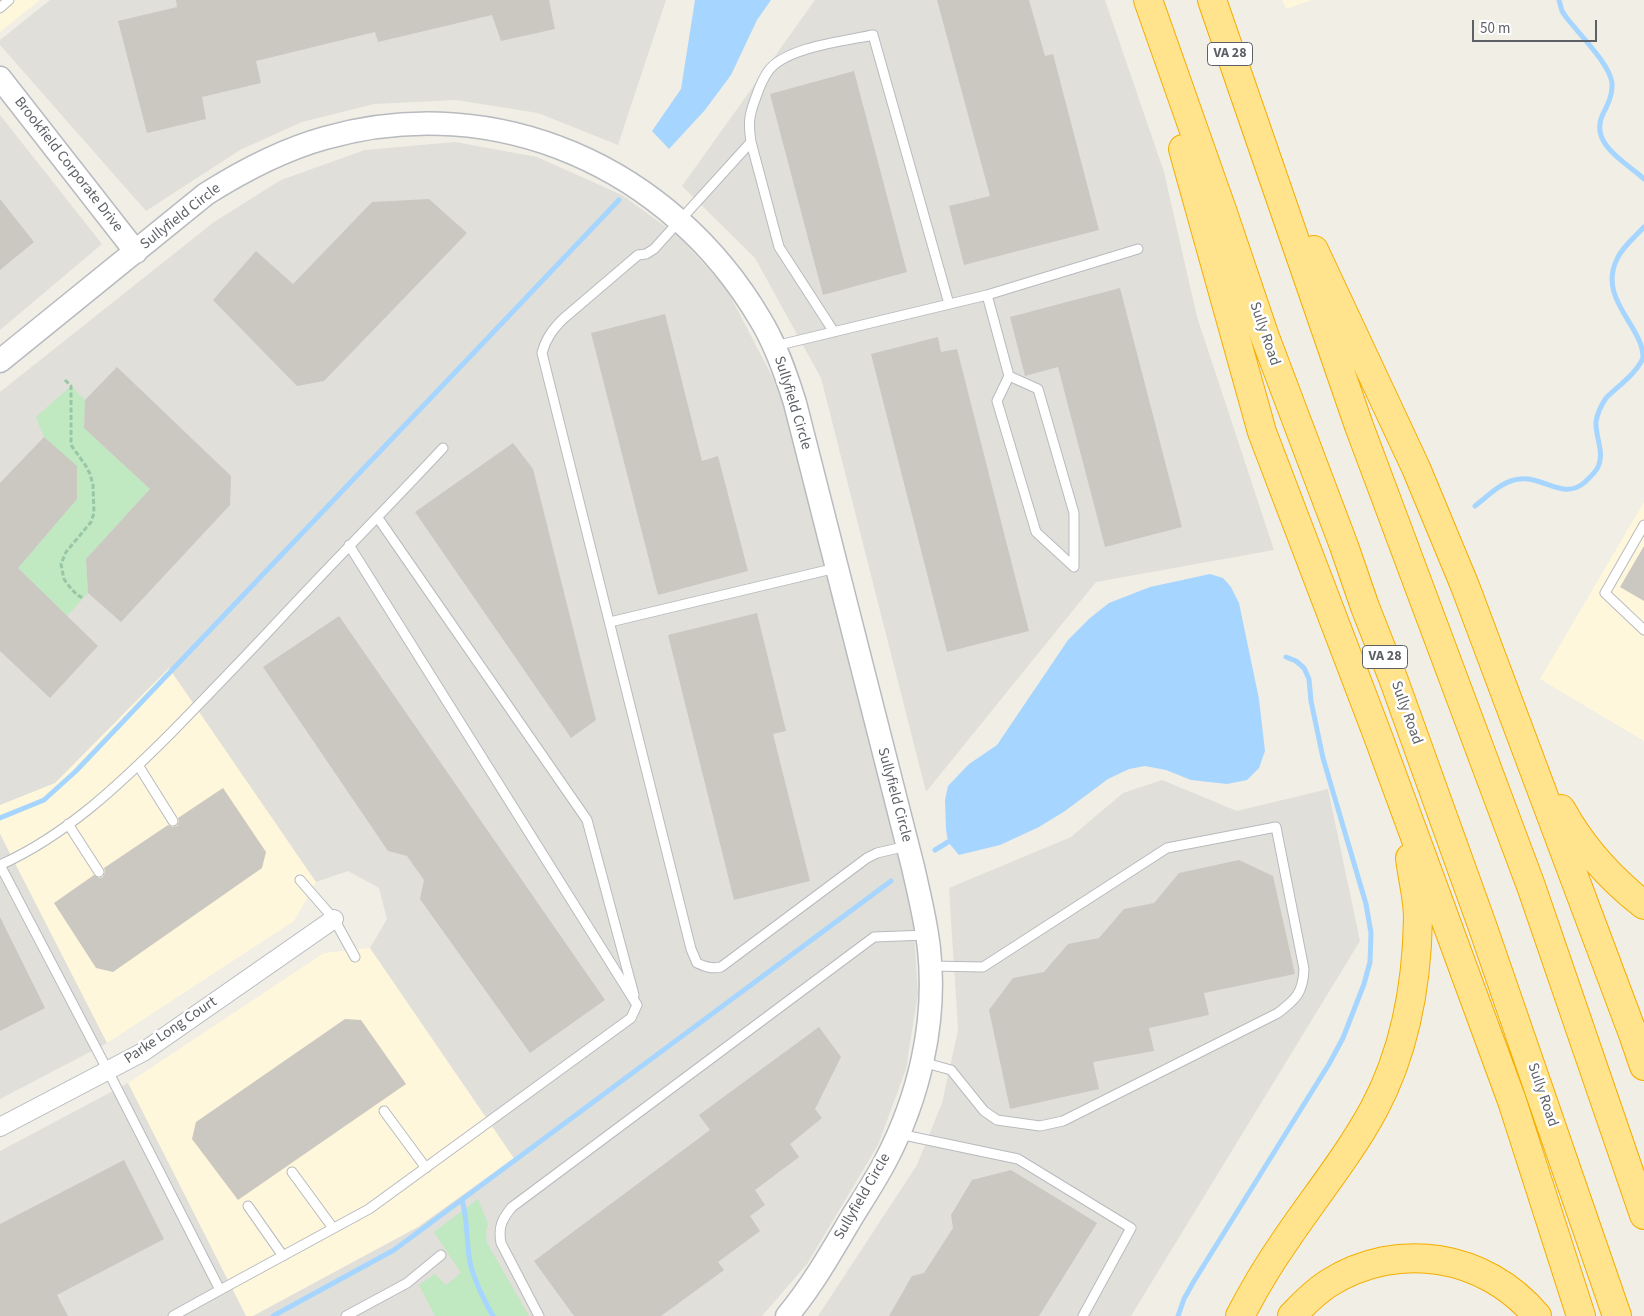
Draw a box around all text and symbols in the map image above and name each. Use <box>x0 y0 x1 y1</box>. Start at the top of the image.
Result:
scale bar <box>1474 10 1599 42</box>
text: 50 m <box>1480 18 1510 39</box>
road number: VA 28 <box>1208 42 1252 66</box>
street label: Brookfield Corporate Drive <box>10 94 126 236</box>
street label: Sullyfield Circle <box>137 180 225 254</box>
street label: Sully Road <box>1245 300 1283 368</box>
street label: Sullyfield Circle <box>769 354 815 452</box>
road number: VA 28 <box>1362 646 1408 669</box>
street label: Sully Road <box>1386 679 1426 747</box>
street label: Sullyfield Circle <box>873 746 915 844</box>
street label: Parke Long Court <box>121 994 221 1068</box>
street label: Sully Road <box>1523 1061 1561 1129</box>
street label: Sullyfield Circle <box>831 1151 895 1243</box>

